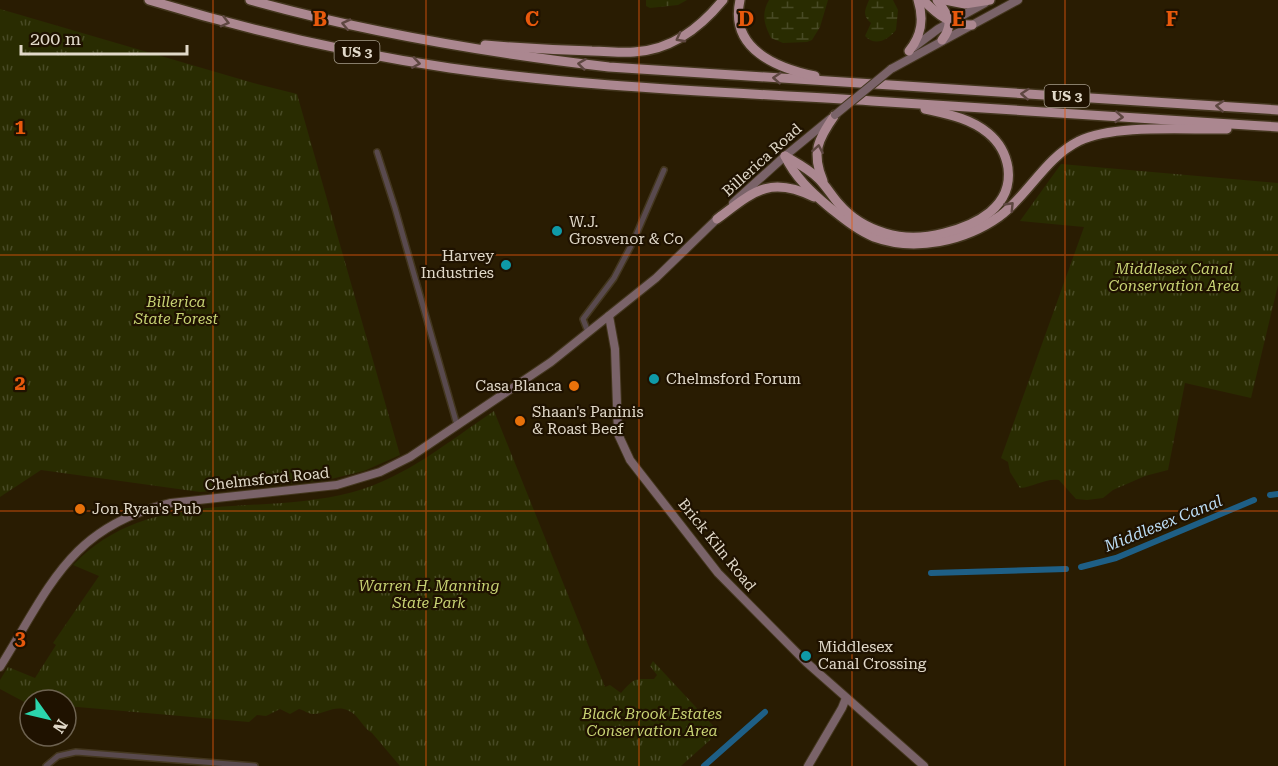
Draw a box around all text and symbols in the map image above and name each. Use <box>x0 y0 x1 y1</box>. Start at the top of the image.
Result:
text: B <box>313 7 327 31</box>
text: C <box>525 7 539 31</box>
text: D <box>738 7 754 31</box>
text: E <box>952 7 965 31</box>
text: F <box>1166 7 1178 31</box>
one-way arrow <box>220 14 230 27</box>
scale bar <box>21 18 188 56</box>
one-way arrow <box>341 18 351 31</box>
text: 200 m <box>30 28 81 49</box>
one-way arrow <box>675 31 686 42</box>
road number: US 3 <box>334 41 380 63</box>
one-way arrow <box>411 56 420 68</box>
one-way arrow <box>578 58 587 70</box>
one-way arrow <box>772 72 781 85</box>
road number: US 3 <box>1044 85 1090 107</box>
one-way arrow <box>1020 87 1029 100</box>
one-way arrow <box>1215 100 1224 113</box>
one-way arrow <box>1115 110 1124 123</box>
text: 1 <box>14 115 26 139</box>
street label: Billerica Road <box>719 119 806 200</box>
one-way arrow <box>811 144 824 154</box>
one-way arrow <box>1002 203 1013 214</box>
place label: W.J. Grosvenor & Co <box>569 213 683 248</box>
marker: W.J. Grosvenor & Co <box>550 224 564 238</box>
place label: Harvey Industries <box>421 247 494 282</box>
marker: Harvey Industries <box>499 258 513 272</box>
park label: Middlesex Canal Conservation Area <box>1108 260 1240 295</box>
park label: Billerica State Forest <box>133 293 218 328</box>
place label: Chelmsford Forum <box>666 370 801 388</box>
text: 2 <box>14 371 26 395</box>
marker: Chelmsford Forum <box>647 372 661 386</box>
place label: Casa Blanca <box>475 377 562 395</box>
marker: Casa Blanca <box>567 379 581 393</box>
place label: Shaan's Paninis & Roast Beef <box>532 403 644 438</box>
marker: Shaan's Paninis & Roast Beef <box>513 414 527 428</box>
street label: Chelmsford Road <box>204 463 331 494</box>
water label: Middlesex Canal <box>1100 491 1225 556</box>
street label: Brick Kiln Road <box>674 495 760 595</box>
place label: Jon Ryan's Pub <box>92 500 202 518</box>
marker: Jon Ryan's Pub <box>73 502 87 516</box>
park label: Warren H. Manning State Park <box>359 577 500 612</box>
text: 3 <box>14 626 26 650</box>
place label: Middlesex Canal Crossing <box>818 638 927 673</box>
marker: Middlesex Canal Crossing <box>799 649 813 663</box>
north arrow <box>18 688 78 748</box>
park label: Black Brook Estates Conservation Area <box>581 705 722 740</box>
text: N <box>49 716 71 737</box>

